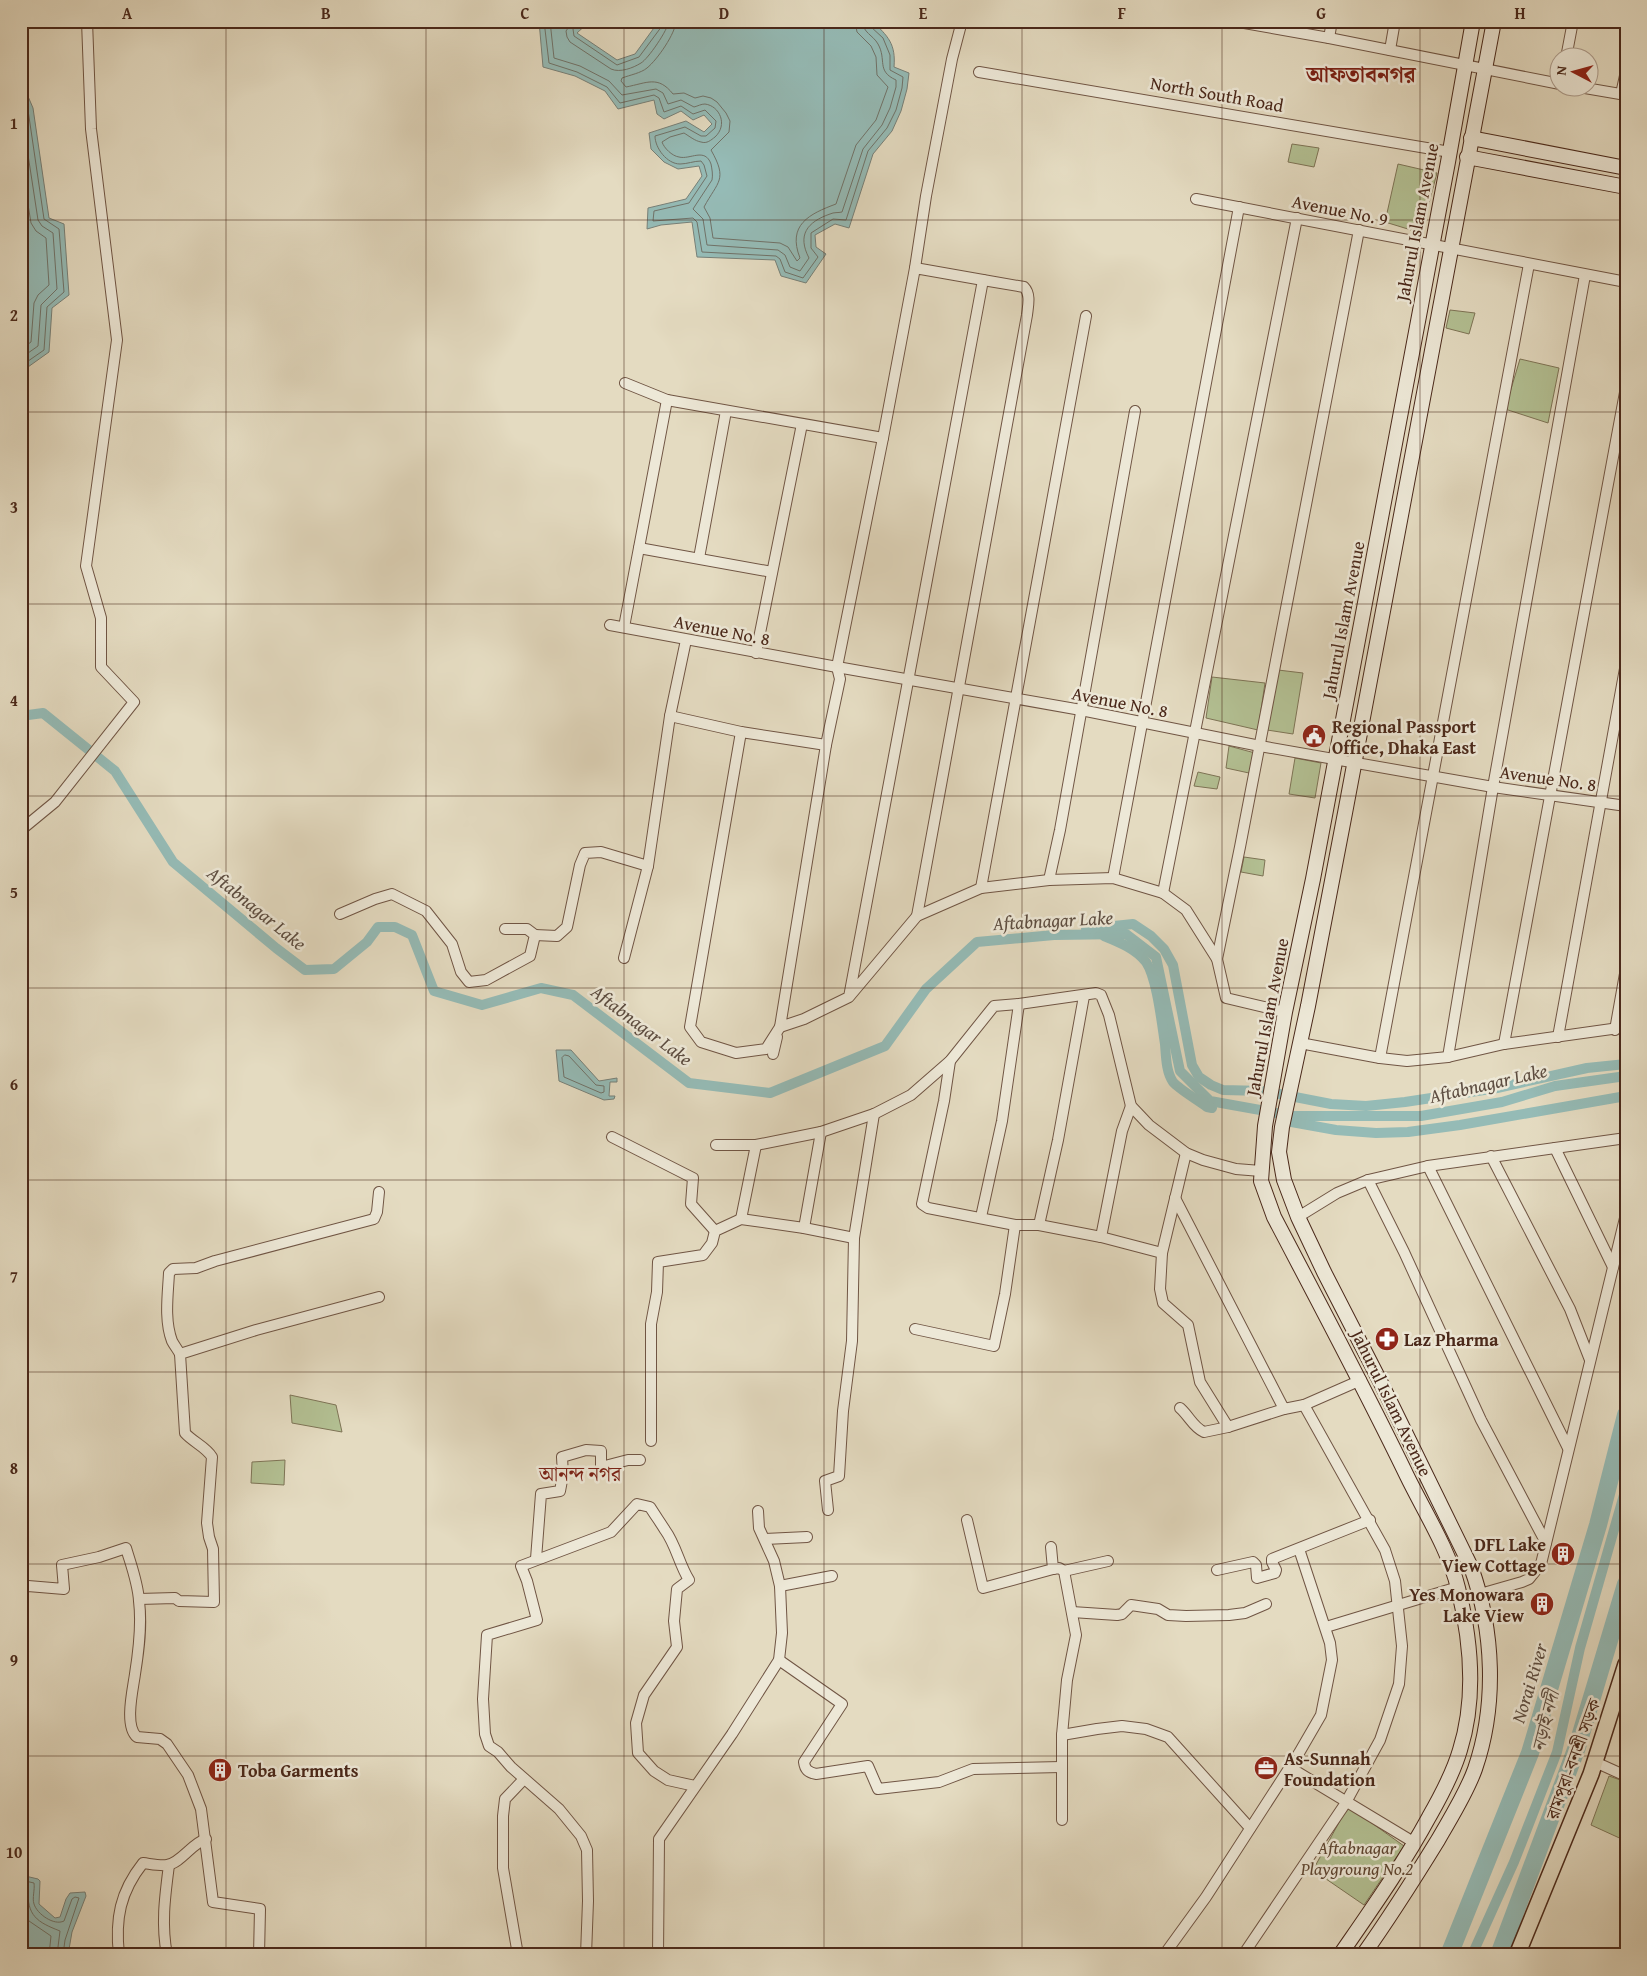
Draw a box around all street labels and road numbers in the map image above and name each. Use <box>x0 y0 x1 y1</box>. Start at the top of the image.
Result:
street label: North South Road <box>1148 69 1286 119</box>
street label: Jahurul Islam Avenue <box>1388 141 1446 305</box>
street label: Avenue No. 9 <box>1290 187 1390 233</box>
street label: Jahurul Islam Avenue <box>1314 539 1372 703</box>
street label: Avenue No. 8 <box>672 607 772 653</box>
street label: Avenue No. 8 <box>1070 679 1170 725</box>
street label: Avenue No. 8 <box>1498 758 1598 798</box>
street label: Jahurul Islam Avenue <box>1238 936 1296 1100</box>
street label: Jahurul Islam Avenue <box>1344 1323 1439 1481</box>
street label: রামপুরা-বনশ্রী সড়ক <box>1538 1693 1608 1824</box>

